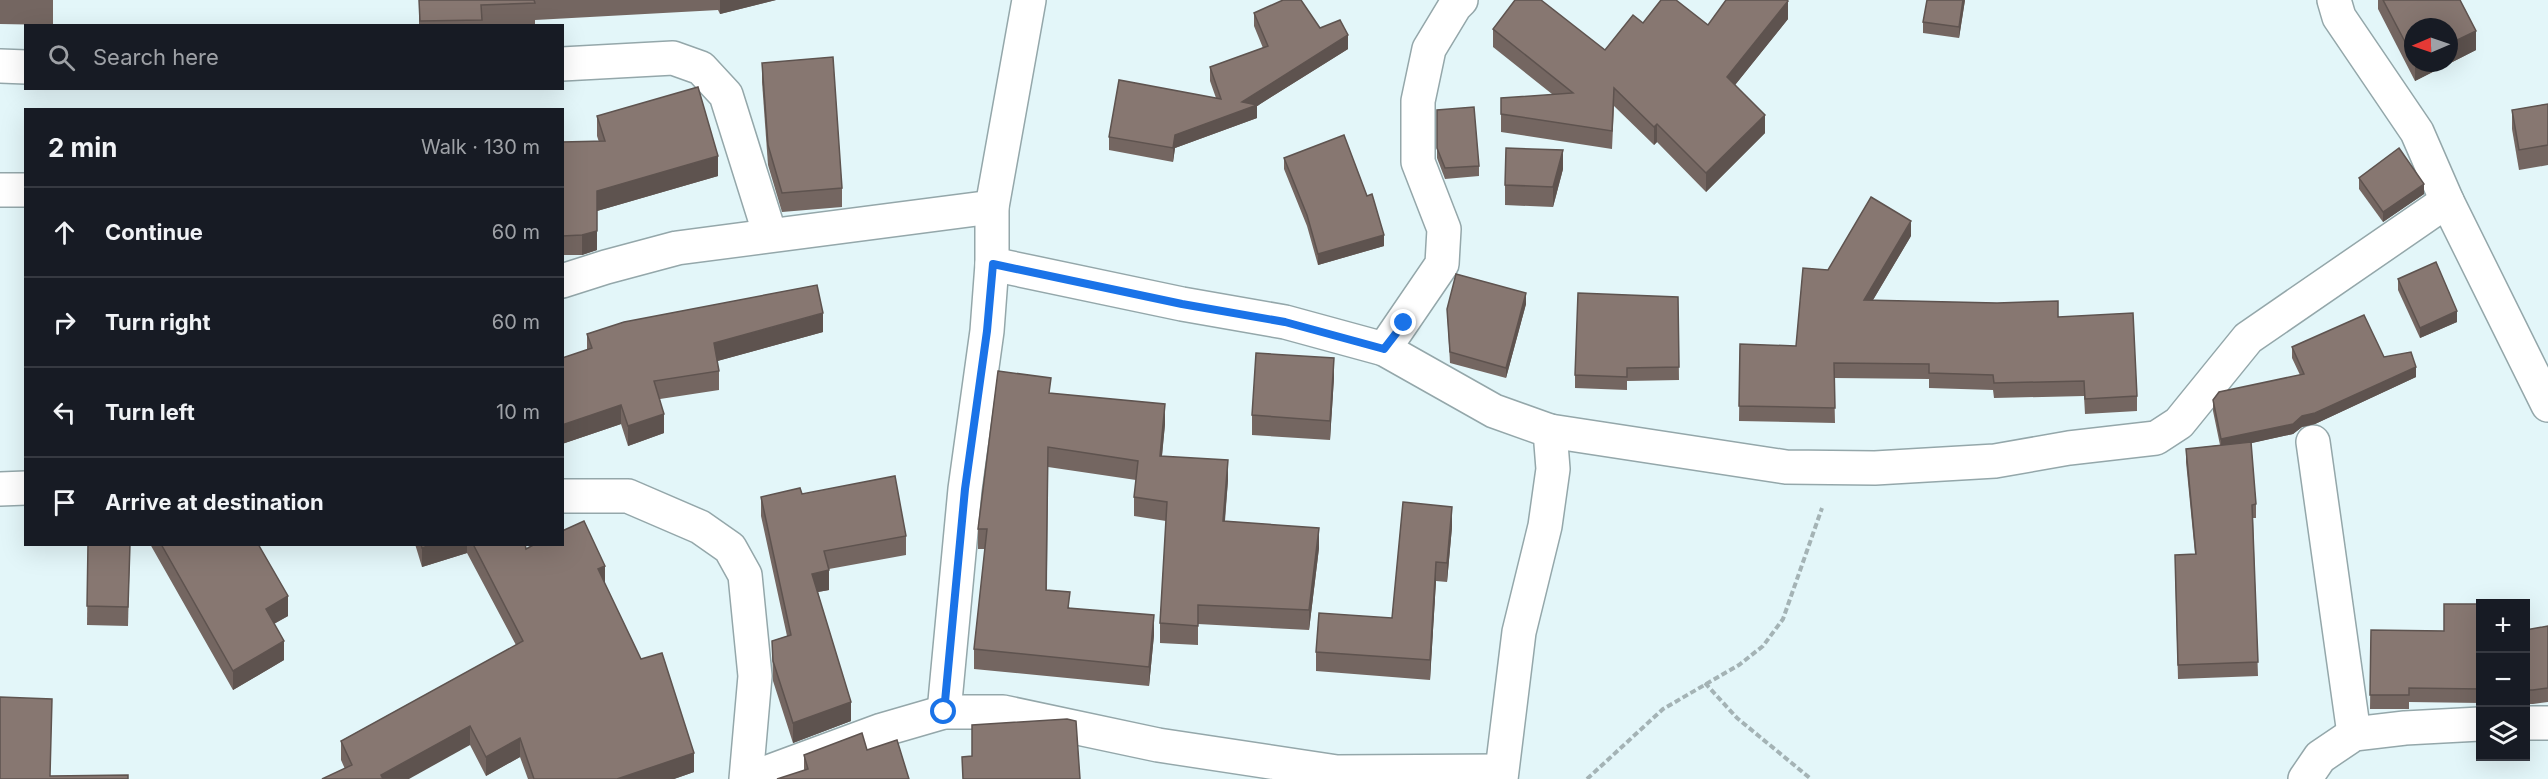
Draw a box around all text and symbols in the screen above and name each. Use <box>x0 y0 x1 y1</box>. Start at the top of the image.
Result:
north arrow <box>2404 18 2458 72</box>
search box <box>24 24 564 90</box>
icon: search <box>45 41 78 74</box>
text: Search here <box>93 44 219 70</box>
text: 2 min <box>48 132 118 163</box>
text: Walk · 130 m <box>421 135 540 159</box>
icon: ahead <box>48 216 81 249</box>
text: Continue <box>105 219 203 245</box>
text: 60 m <box>492 220 540 244</box>
icon: right <box>48 306 81 339</box>
text: Turn right <box>105 309 211 335</box>
route end <box>1390 309 1416 335</box>
text: 60 m <box>492 310 540 334</box>
icon: left <box>48 396 81 429</box>
text: Turn left <box>105 399 195 425</box>
text: 10 m <box>496 400 540 424</box>
icon: arrive <box>48 486 81 519</box>
text: Arrive at destination <box>105 489 324 515</box>
map controls <box>2476 599 2530 761</box>
button: + <box>2476 599 2530 653</box>
button: − <box>2476 653 2530 707</box>
route start <box>930 698 956 724</box>
button: layers <box>2476 707 2530 761</box>

